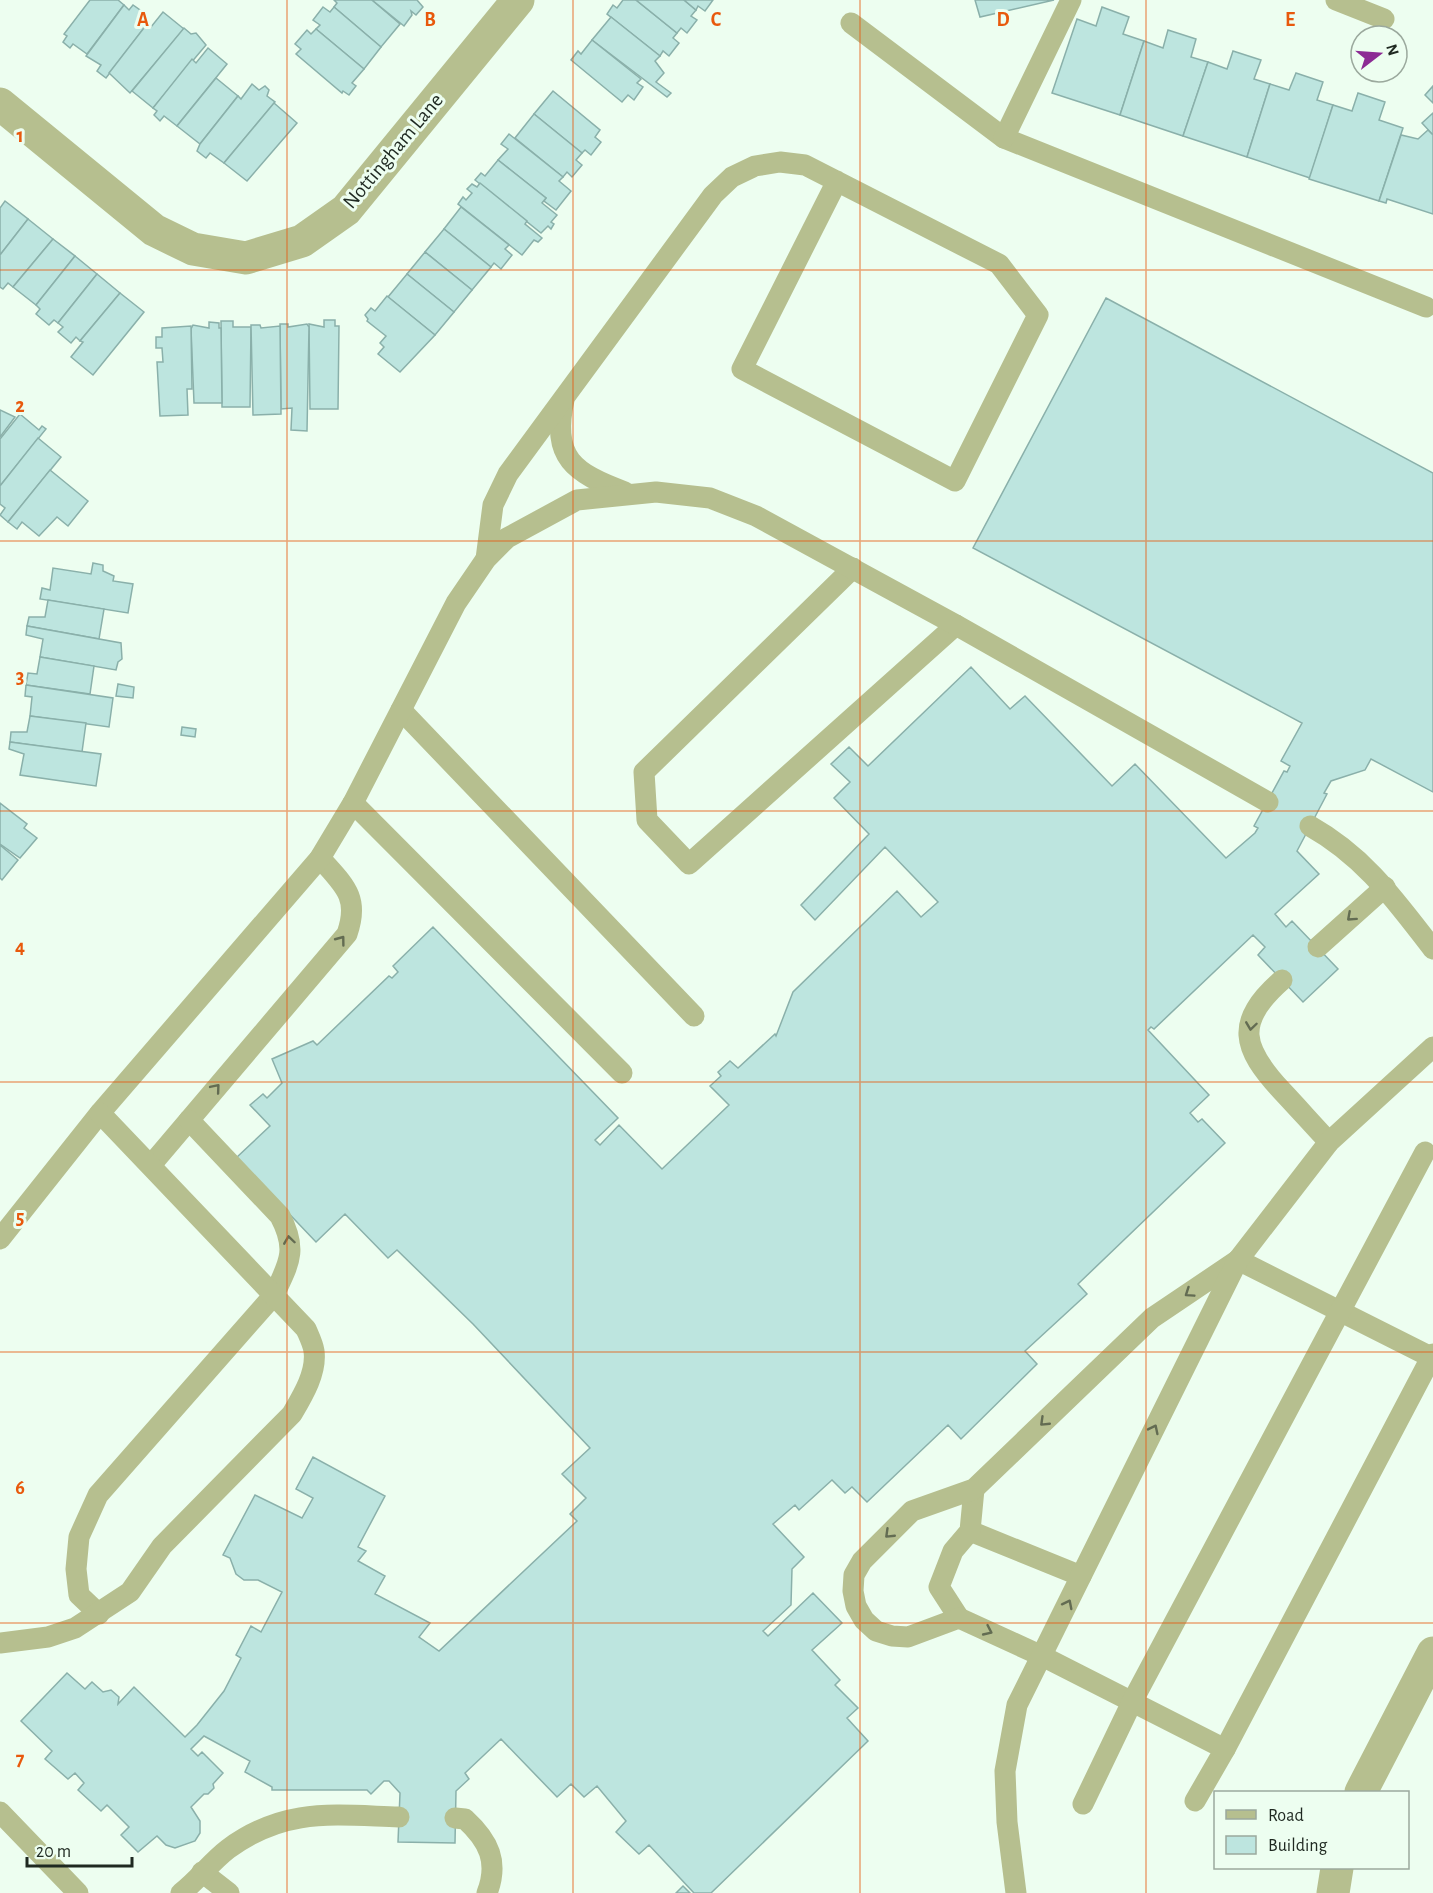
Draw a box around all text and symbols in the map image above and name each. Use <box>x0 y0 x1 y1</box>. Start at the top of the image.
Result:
text: A <box>137 10 149 30</box>
text: B <box>424 10 436 30</box>
text: C <box>711 10 722 30</box>
text: D <box>996 10 1010 30</box>
text: E <box>1285 10 1295 30</box>
north arrow <box>1349 24 1409 84</box>
text: N <box>1383 42 1402 58</box>
street label: Nottingham Lane <box>339 89 447 213</box>
text: 1 <box>16 126 24 146</box>
text: 2 <box>15 396 25 416</box>
text: 3 <box>16 667 24 687</box>
one-way arrow <box>1347 910 1358 921</box>
one-way arrow <box>334 935 345 946</box>
text: 4 <box>15 937 25 957</box>
one-way arrow <box>1245 1022 1257 1031</box>
one-way arrow <box>208 1084 219 1095</box>
text: 5 <box>16 1208 24 1228</box>
one-way arrow <box>284 1236 296 1245</box>
one-way arrow <box>1185 1286 1196 1297</box>
one-way arrow <box>1040 1414 1051 1425</box>
one-way arrow <box>1147 1424 1159 1435</box>
text: 6 <box>15 1478 25 1498</box>
one-way arrow <box>885 1527 895 1538</box>
one-way arrow <box>1060 1599 1072 1610</box>
one-way arrow <box>981 1624 992 1636</box>
text: 7 <box>16 1749 25 1769</box>
legend <box>1214 1791 1409 1869</box>
text: Road <box>1268 1807 1304 1825</box>
scale bar <box>27 1830 132 1868</box>
text: Building <box>1268 1837 1328 1855</box>
text: 20 m <box>36 1843 71 1861</box>

